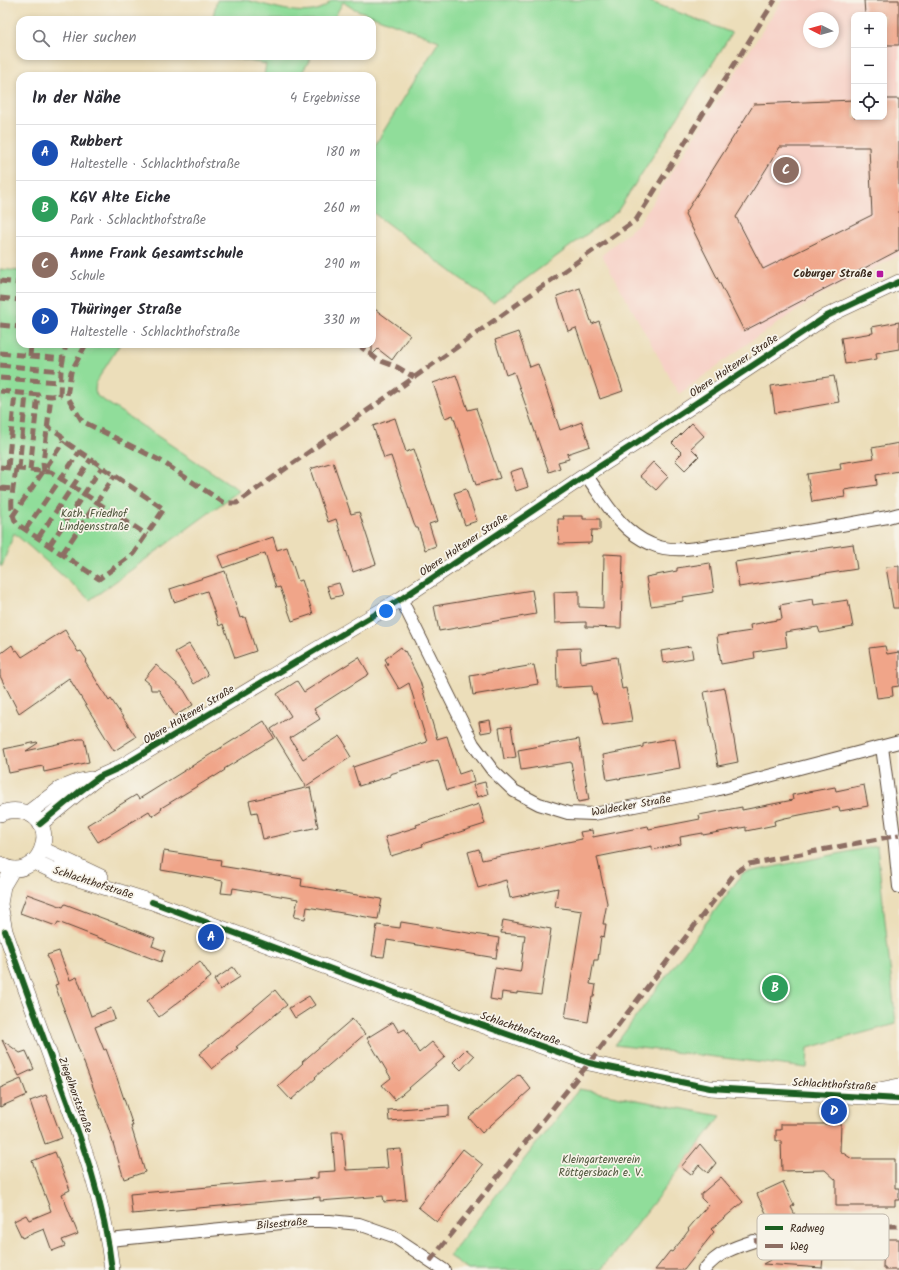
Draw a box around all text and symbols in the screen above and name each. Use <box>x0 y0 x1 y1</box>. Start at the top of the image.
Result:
north arrow <box>803 12 839 48</box>
map controls <box>851 12 887 120</box>
button: + <box>851 12 887 48</box>
search box <box>16 16 376 60</box>
text: Hier suchen <box>62 26 136 50</box>
icon: search <box>30 27 52 49</box>
button: − <box>851 48 887 84</box>
button: locate <box>851 84 887 120</box>
text: In der Nähe <box>32 85 121 112</box>
text: 4 Ergebnisse <box>290 88 360 109</box>
text: Rubbert <box>70 130 123 154</box>
text: A <box>41 142 49 163</box>
text: 180 m <box>326 142 360 163</box>
text: Haltestelle · Schlachthofstraße <box>70 154 240 175</box>
pin: C <box>773 155 799 185</box>
text: KGV Alte Eiche <box>70 186 170 210</box>
text: B <box>41 198 49 219</box>
text: 260 m <box>323 198 360 219</box>
text: Park · Schlachthofstraße <box>70 210 206 231</box>
text: Anne Frank Gesamtschule <box>70 242 243 266</box>
text: C <box>41 254 49 275</box>
text: 290 m <box>324 254 360 275</box>
place label: Coburger Straße <box>793 265 873 283</box>
text: Schule <box>70 266 105 287</box>
marker: Coburger Straße <box>875 269 885 279</box>
text: Thüringer Straße <box>70 298 182 322</box>
text: D <box>41 310 49 331</box>
text: 330 m <box>323 310 360 331</box>
text: Haltestelle · Schlachthofstraße <box>70 322 240 343</box>
street label: Obere Holtener Straße <box>686 329 782 403</box>
park label: Kath. Friedhof Lindgensstraße <box>59 505 129 536</box>
street label: Obere Holtener Straße <box>416 508 512 582</box>
your location <box>376 601 396 621</box>
street label: Obere Holtener Straße <box>140 681 238 749</box>
street label: Waldecker Straße <box>590 790 672 822</box>
street label: Schlachthofstraße <box>50 862 136 905</box>
pin: A <box>198 922 224 952</box>
pin: B <box>762 973 788 1003</box>
street label: Schlachthofstraße <box>478 1007 563 1051</box>
street label: Ziegelhorststraße <box>53 1054 97 1136</box>
street label: Schlachthofstraße <box>792 1074 876 1096</box>
pin: D <box>821 1096 847 1126</box>
park label: Kleingartenverein Röttgersbach e. V. <box>559 1151 643 1182</box>
street label: Bilsestraße <box>256 1213 308 1235</box>
legend <box>757 1214 889 1260</box>
text: Radweg <box>790 1220 825 1238</box>
text: Weg <box>790 1238 809 1256</box>

